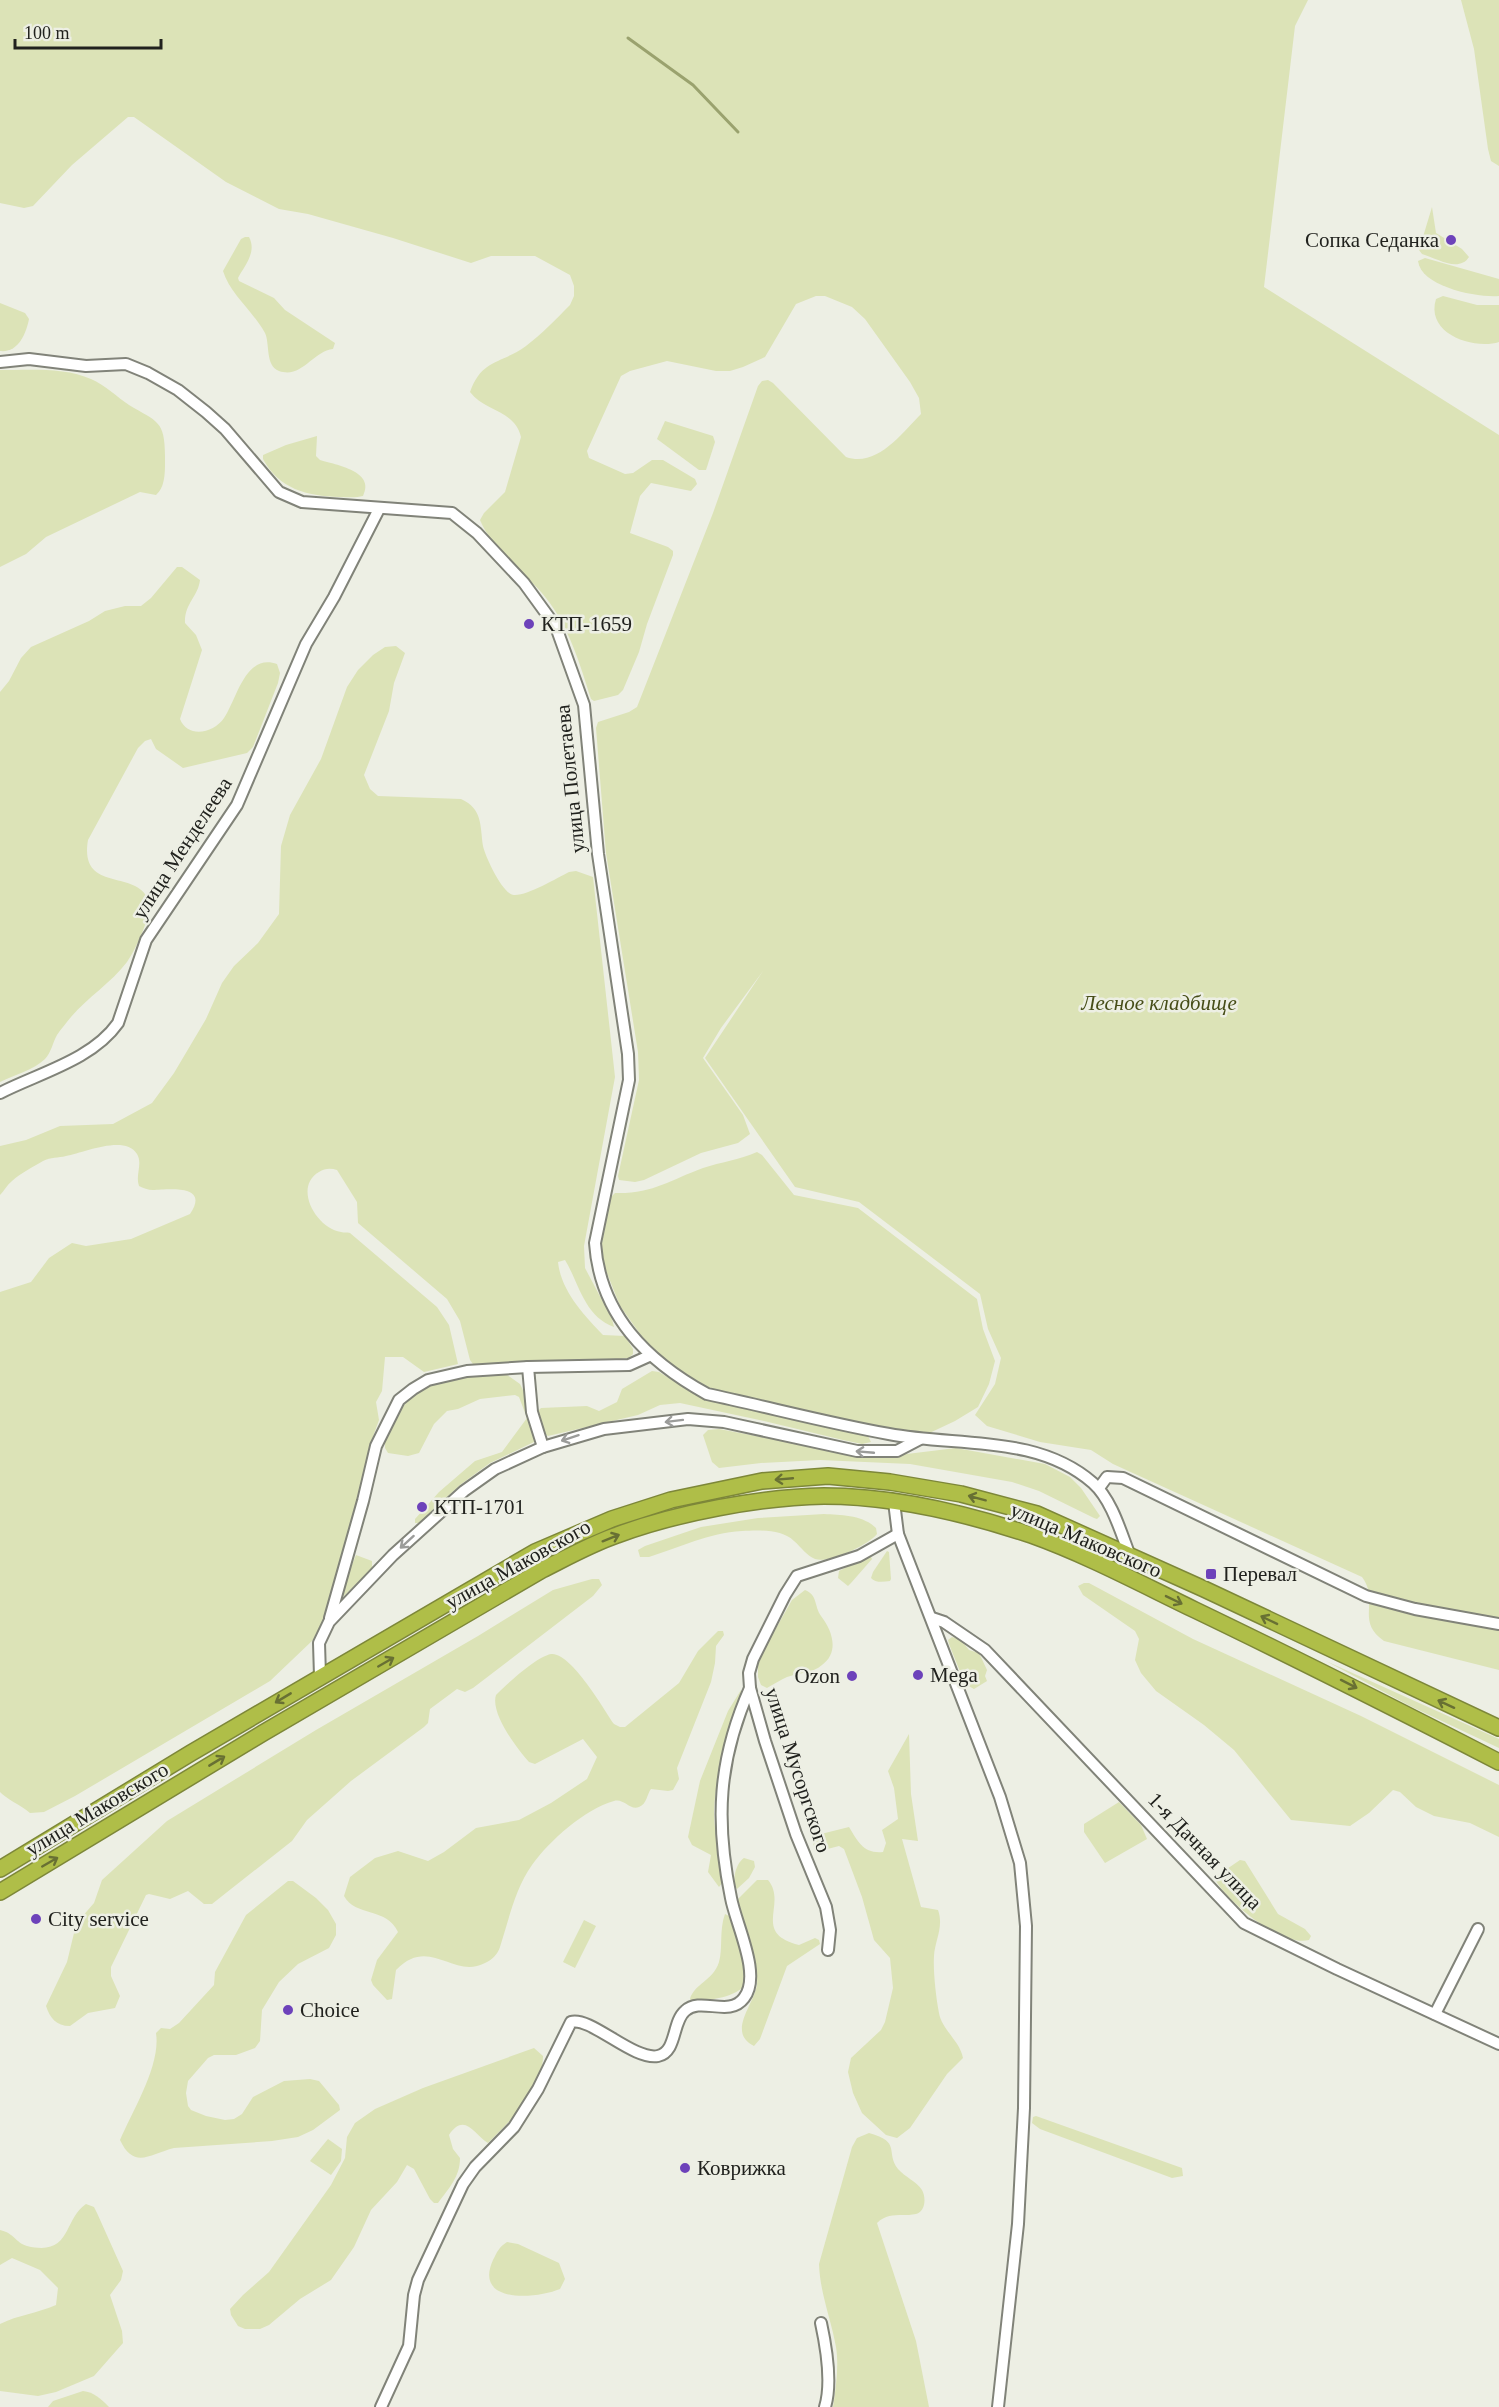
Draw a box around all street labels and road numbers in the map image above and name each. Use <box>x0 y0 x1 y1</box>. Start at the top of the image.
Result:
street label: улица Полетаева <box>550 703 590 855</box>
street label: улица Менделеева <box>127 772 237 923</box>
street label: улица Маковского <box>1007 1497 1165 1583</box>
street label: улица Маковского <box>441 1514 595 1614</box>
street label: улица Мусоргского <box>760 1684 836 1856</box>
street label: улица Маковского <box>21 1757 173 1861</box>
street label: 1-я Дачная улица <box>1143 1788 1267 1915</box>

